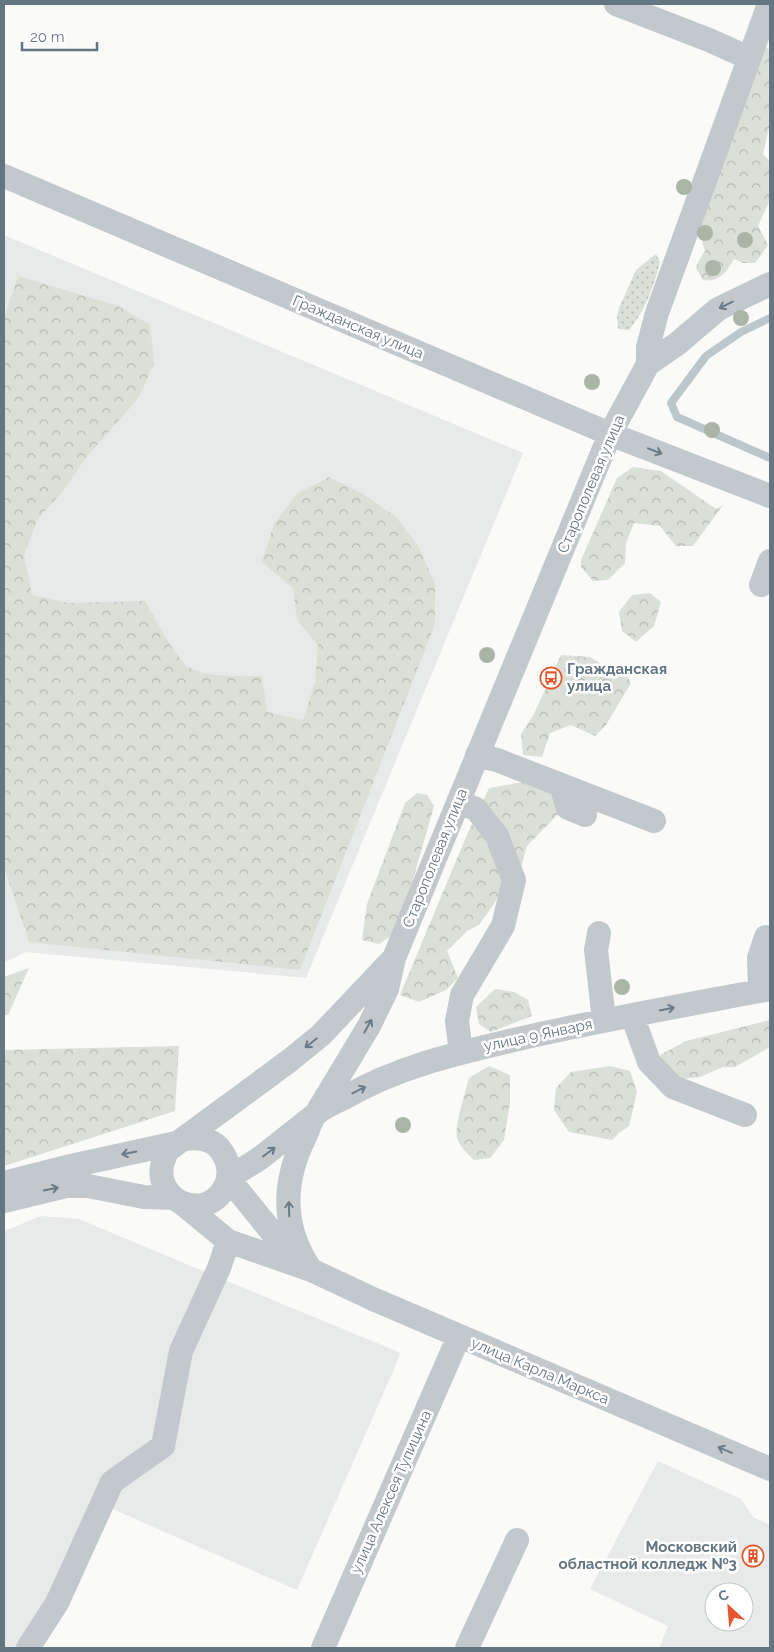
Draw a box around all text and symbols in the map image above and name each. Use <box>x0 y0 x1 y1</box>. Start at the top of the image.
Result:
scale bar <box>22 20 98 52</box>
text: 20 m <box>30 28 65 46</box>
street label: Гражданская улица <box>290 291 426 363</box>
one-way arrow <box>719 300 734 310</box>
street label: Старополевая улица <box>554 412 628 556</box>
one-way arrow <box>647 447 662 457</box>
place label: Гражданская улица <box>567 660 667 695</box>
bus stop icon: Гражданская улица <box>539 666 563 690</box>
street label: Старополевая улица <box>399 786 471 930</box>
one-way arrow <box>659 1003 675 1013</box>
street label: улица 9 Января <box>482 1015 594 1055</box>
one-way arrow <box>364 1020 374 1034</box>
one-way arrow <box>305 1038 318 1049</box>
one-way arrow <box>351 1085 366 1094</box>
one-way arrow <box>262 1147 276 1157</box>
one-way arrow <box>121 1149 137 1159</box>
one-way arrow <box>43 1184 59 1193</box>
one-way arrow <box>285 1201 294 1217</box>
street label: улица Карла Маркса <box>468 1334 612 1408</box>
street label: улица Алексея Тупицина <box>347 1408 435 1576</box>
one-way arrow <box>718 1444 733 1454</box>
place label: Московский областной колледж №3 <box>559 1538 737 1573</box>
building icon: Московский областной колледж №3 <box>741 1544 765 1568</box>
north arrow <box>704 1582 754 1632</box>
text: С <box>715 1586 731 1605</box>

